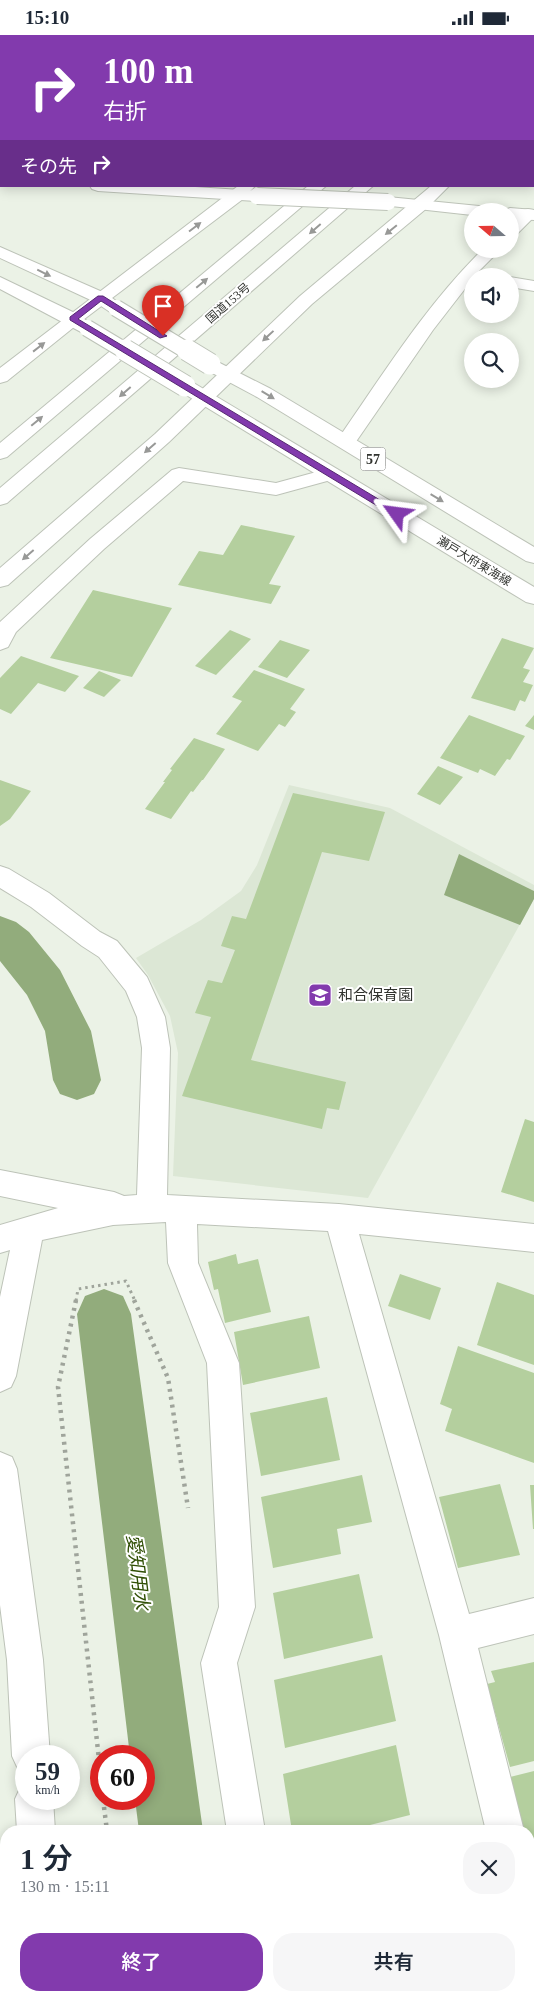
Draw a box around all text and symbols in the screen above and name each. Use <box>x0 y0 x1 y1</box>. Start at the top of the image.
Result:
text: 15:10 <box>25 7 69 28</box>
text: 100 m <box>103 52 193 91</box>
icon: right <box>20 55 85 120</box>
text: 右折 <box>103 99 147 124</box>
icon: right <box>87 150 115 178</box>
text: その先 <box>20 156 77 177</box>
north arrow <box>464 203 519 257</box>
map controls <box>464 203 519 388</box>
one-way arrow <box>188 222 202 232</box>
one-way arrow <box>308 224 321 235</box>
one-way arrow <box>385 224 398 235</box>
button: sound <box>464 268 519 323</box>
one-way arrow <box>37 269 51 277</box>
one-way arrow <box>196 278 209 289</box>
street label: 国道153号 <box>203 280 253 326</box>
pin <box>142 285 184 336</box>
icon: arrive <box>149 292 177 320</box>
one-way arrow <box>262 330 274 342</box>
button: search <box>464 333 519 388</box>
one-way arrow <box>32 342 45 353</box>
one-way arrow <box>118 386 131 397</box>
one-way arrow <box>261 391 276 399</box>
one-way arrow <box>31 416 44 427</box>
one-way arrow <box>145 442 157 454</box>
road number: 57 <box>360 447 386 471</box>
position arrow <box>370 487 422 539</box>
one-way arrow <box>431 493 444 502</box>
street label: 瀬戸大府東海線 <box>434 533 514 589</box>
one-way arrow <box>23 549 35 561</box>
school or university icon: 和合保育園 <box>307 982 333 1008</box>
place label: 和合保育園 <box>338 987 413 1003</box>
water label: 愛知用水 <box>123 1533 153 1613</box>
speed limit sign: 60 <box>90 1745 155 1810</box>
text: 59 <box>35 1758 60 1785</box>
text: km/h <box>35 1783 60 1797</box>
text: 1 分 <box>20 1842 73 1875</box>
button: close <box>463 1842 515 1894</box>
text: 130 m · 15:11 <box>20 1878 110 1895</box>
button: 終了 <box>20 1933 263 1991</box>
button: 共有 <box>273 1933 515 1991</box>

